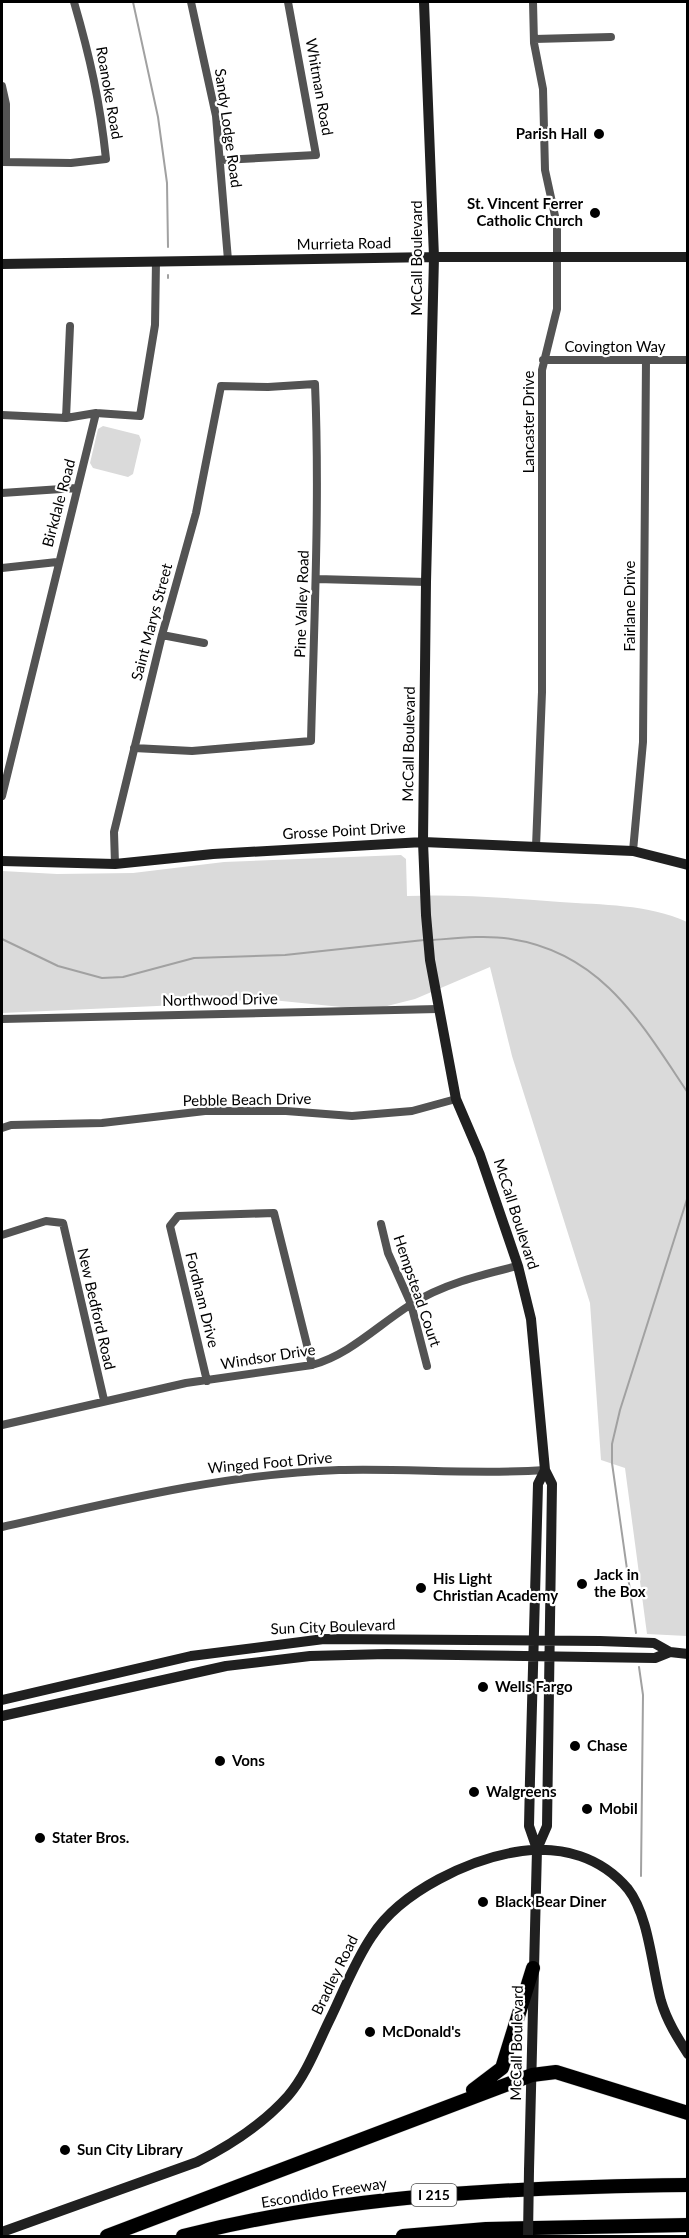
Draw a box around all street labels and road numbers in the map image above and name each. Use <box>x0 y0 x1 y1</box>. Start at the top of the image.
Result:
street label: Whitman Road <box>303 37 337 137</box>
street label: Roanoke Road <box>93 45 127 141</box>
street label: Sandy Lodge Road <box>212 67 246 189</box>
street label: McCall Boulevard <box>407 200 425 316</box>
street label: Murrieta Road <box>297 233 391 253</box>
street label: Covington Way <box>564 337 666 355</box>
street label: Lancaster Drive <box>519 371 537 473</box>
street label: Birkdale Road <box>38 457 78 549</box>
street label: Pine Valley Road <box>290 550 312 658</box>
street label: Saint Marys Street <box>127 561 175 682</box>
street label: Fairlane Drive <box>620 561 638 651</box>
street label: McCall Boulevard <box>398 686 418 802</box>
street label: Grosse Point Drive <box>282 818 406 842</box>
street label: Northwood Drive <box>162 989 278 1009</box>
street label: Pebble Beach Drive <box>182 1089 312 1109</box>
street label: McCall Boulevard <box>491 1156 543 1271</box>
street label: Hempstead Court <box>390 1232 446 1349</box>
street label: New Bedford Road <box>74 1246 120 1371</box>
street label: Fordham Drive <box>182 1250 224 1349</box>
street label: Windsor Drive <box>219 1340 317 1372</box>
street label: Winged Foot Drive <box>207 1448 333 1476</box>
street label: Sun City Boulevard <box>270 1615 396 1637</box>
street label: Bradley Road <box>307 1932 361 2017</box>
street label: McCall Boulevard <box>506 1985 526 2101</box>
street label: Escondido Freeway <box>260 2173 388 2211</box>
road number: I 215 <box>412 2184 456 2206</box>

